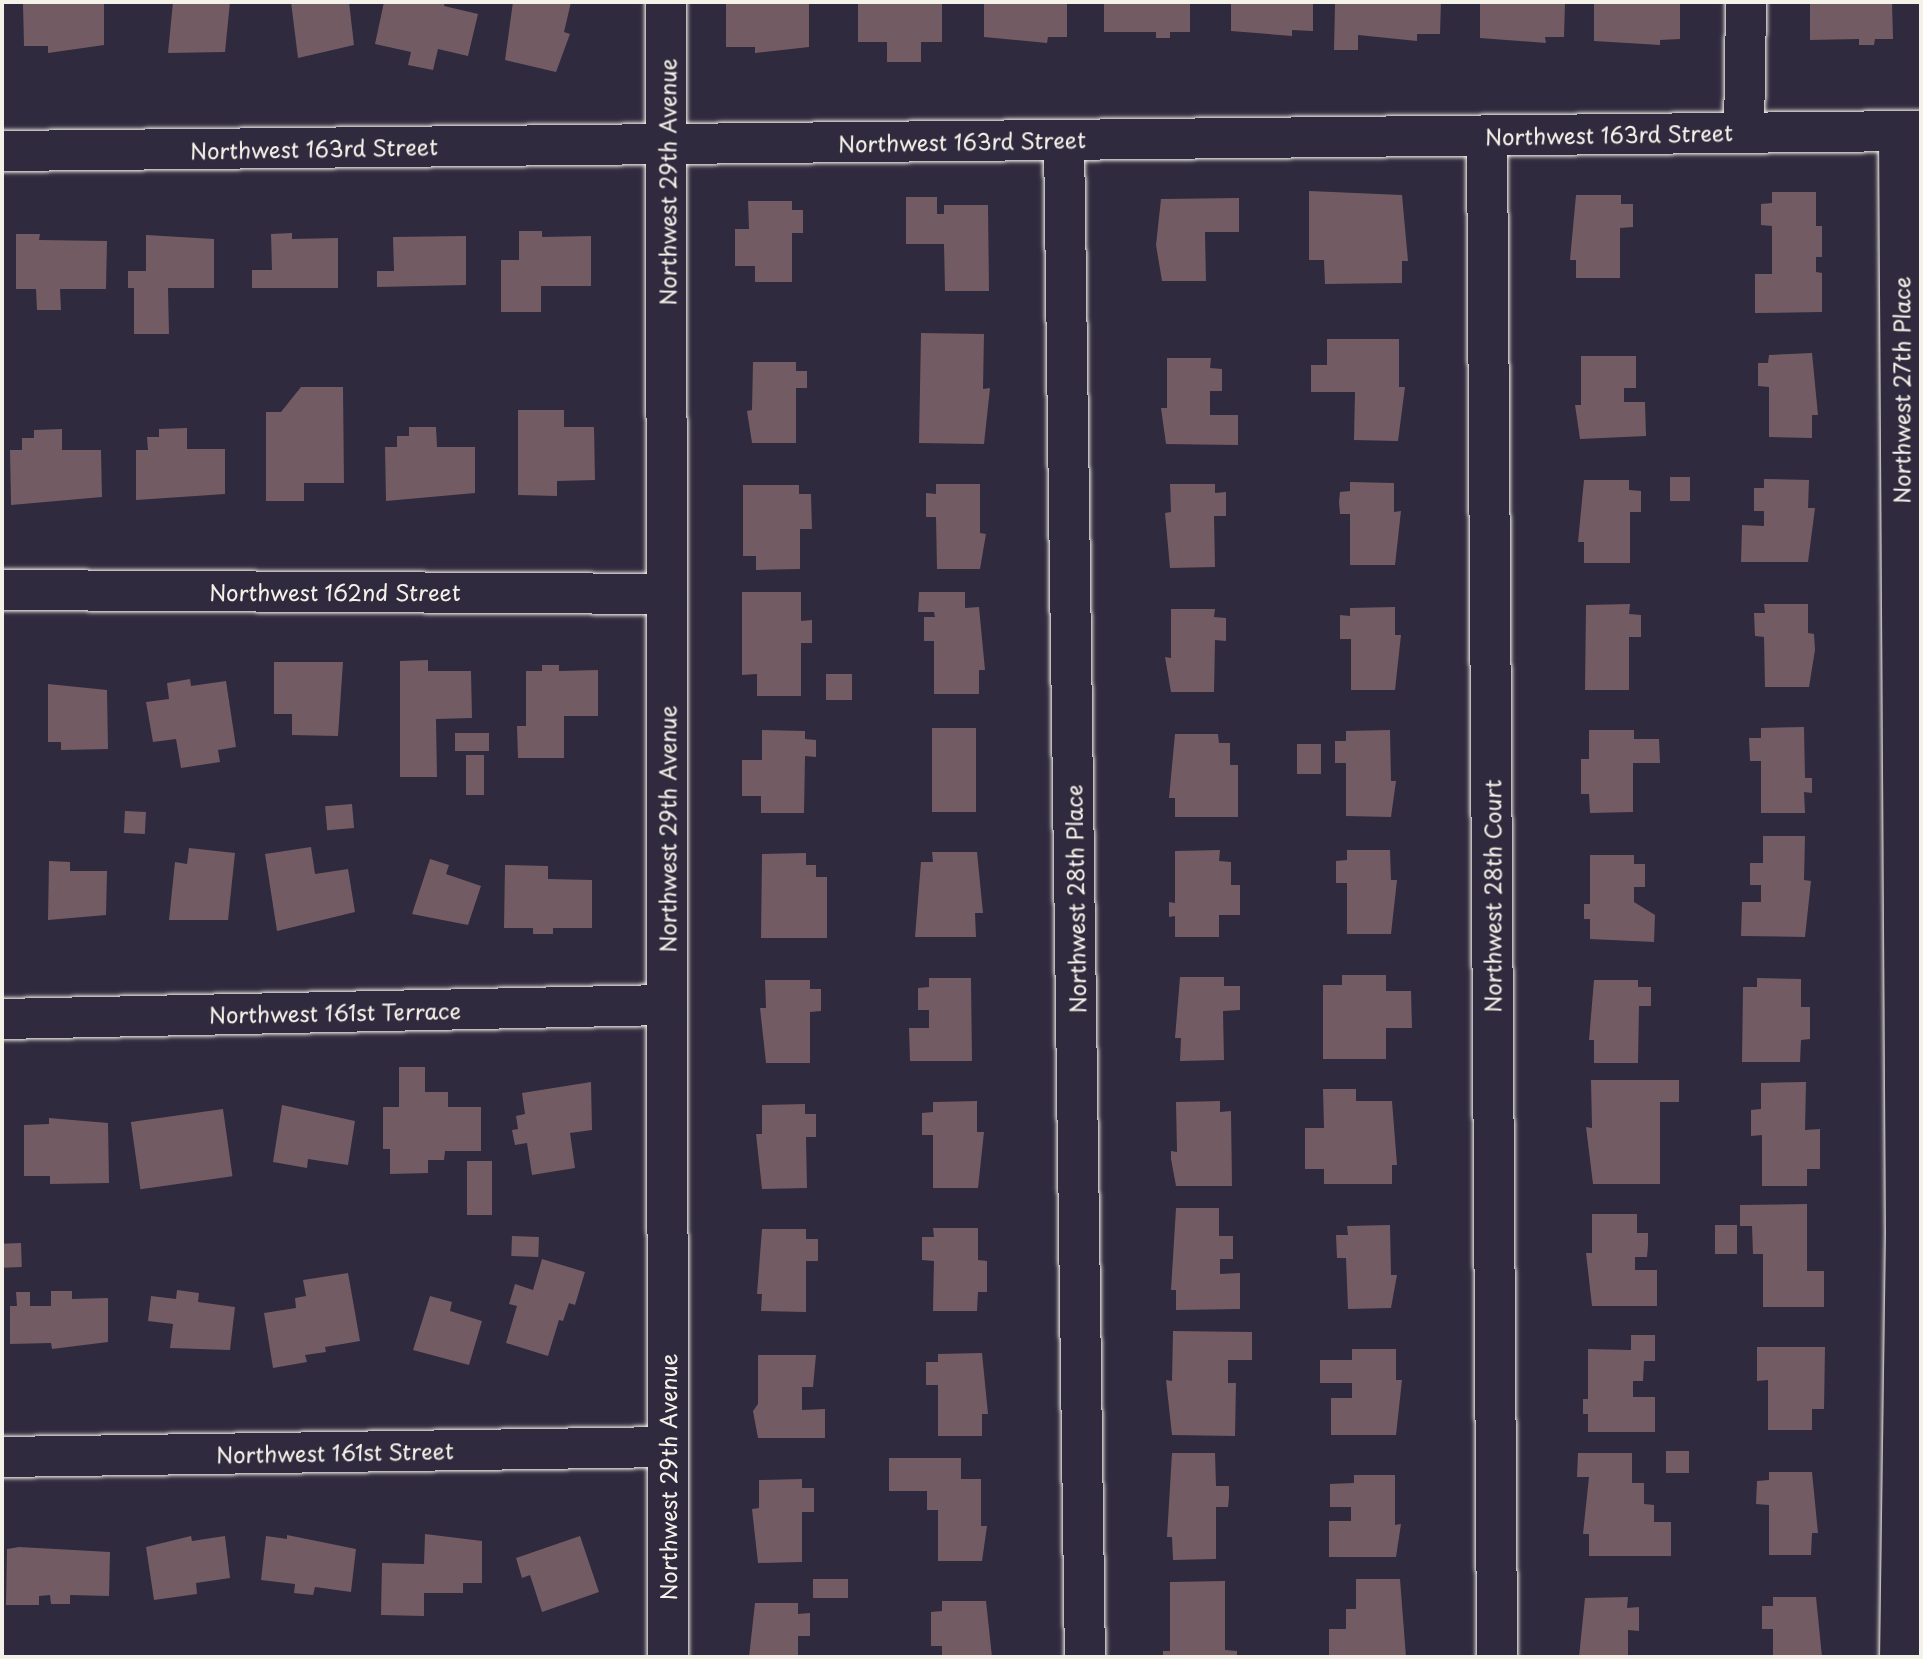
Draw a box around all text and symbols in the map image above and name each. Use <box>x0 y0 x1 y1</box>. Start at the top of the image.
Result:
street label: Northwest 29th Avenue <box>654 58 680 306</box>
street label: Northwest 163rd Street <box>1484 119 1734 149</box>
street label: Northwest 163rd Street <box>837 126 1087 156</box>
street label: Northwest 163rd Street <box>189 133 439 163</box>
street label: Northwest 27th Place <box>1888 276 1914 504</box>
street label: Northwest 162nd Street <box>208 579 462 605</box>
street label: Northwest 29th Avenue <box>654 705 680 953</box>
street label: Northwest 28th Court <box>1479 779 1505 1013</box>
street label: Northwest 28th Place <box>1060 784 1090 1014</box>
street label: Northwest 161st Terrace <box>207 997 463 1027</box>
street label: Northwest 29th Avenue <box>655 1353 681 1601</box>
street label: Northwest 161st Street <box>214 1437 456 1467</box>

